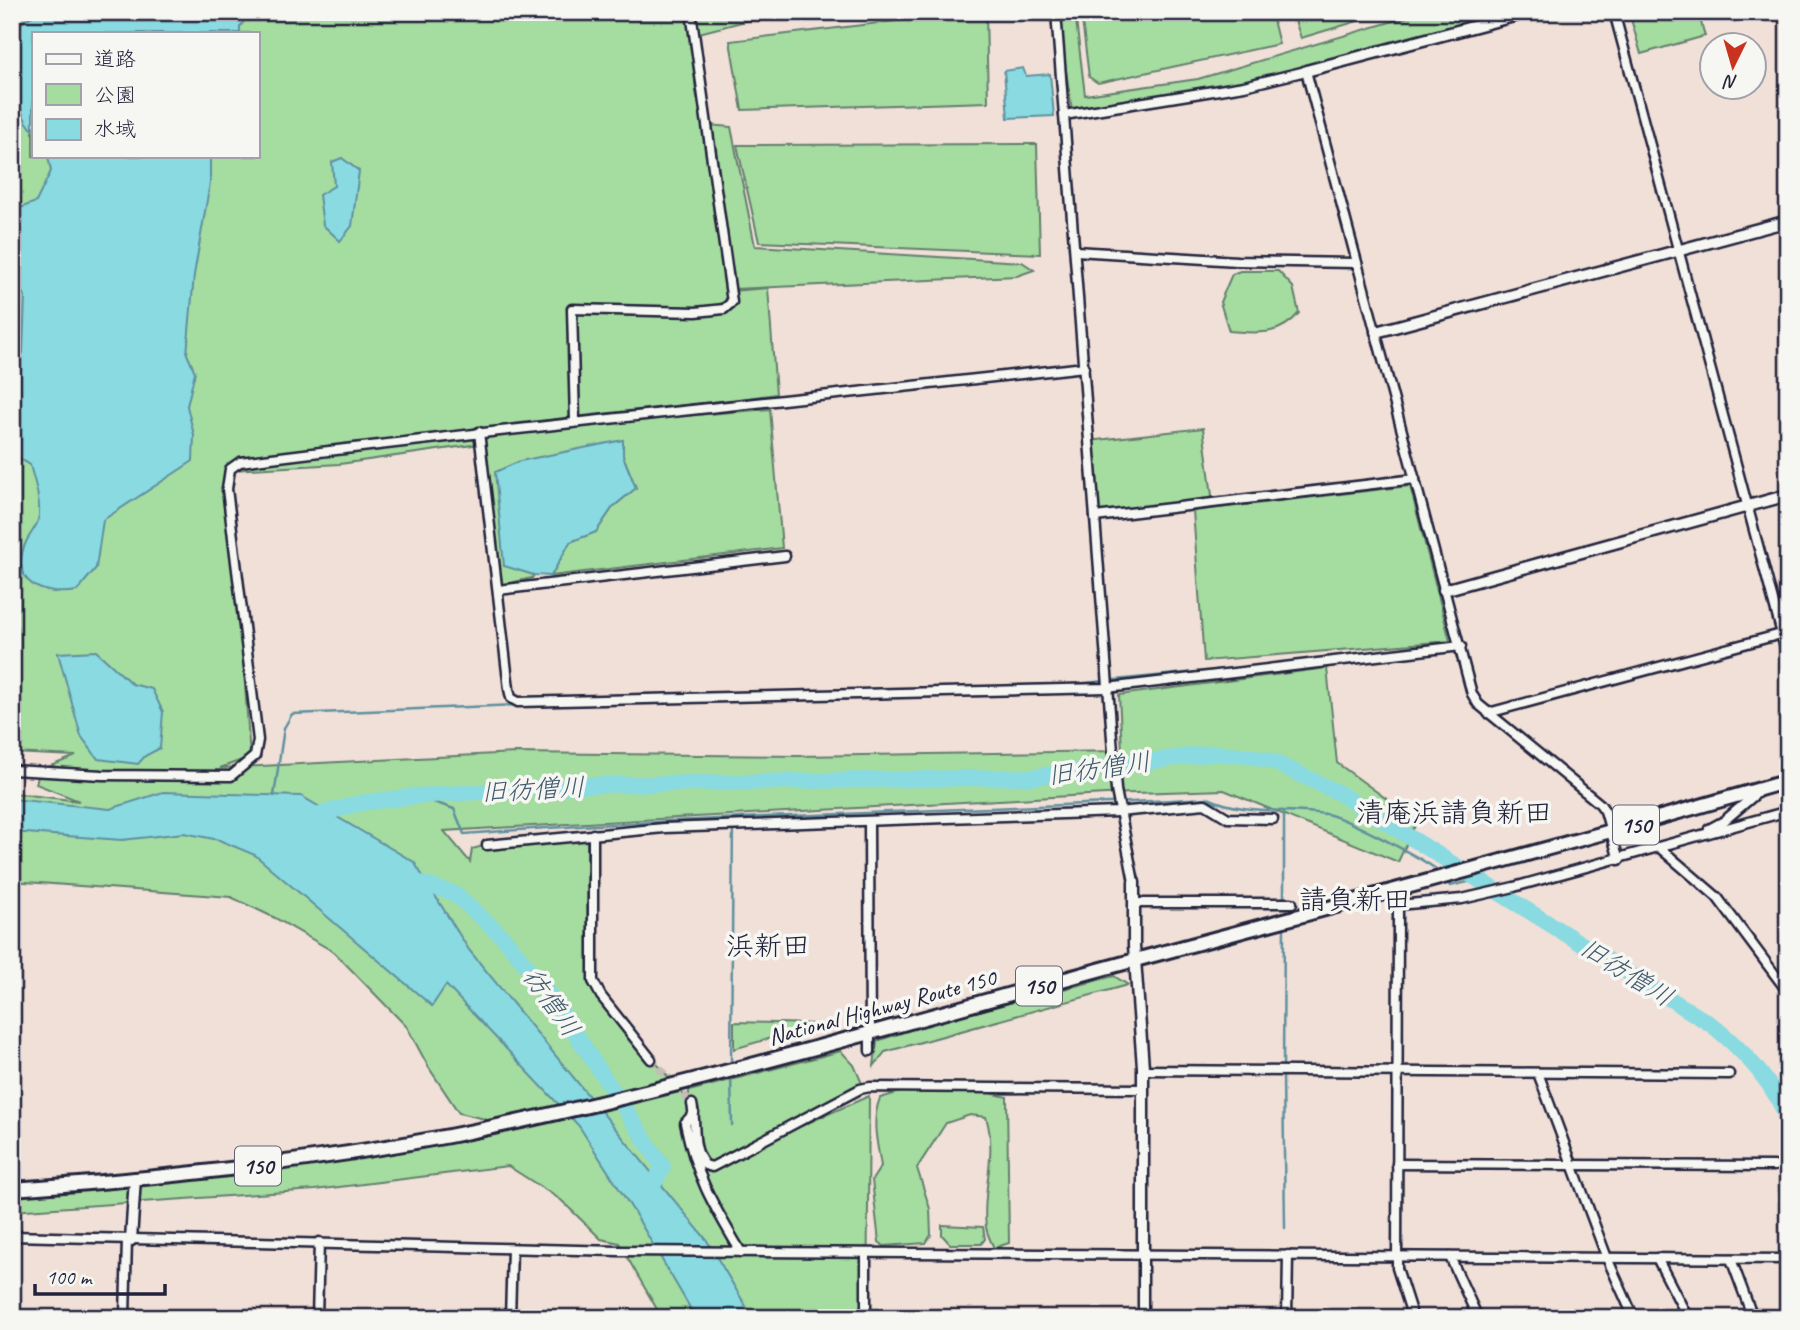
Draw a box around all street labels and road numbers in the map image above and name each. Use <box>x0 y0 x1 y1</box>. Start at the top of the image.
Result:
road number: 150 <box>1613 806 1659 845</box>
street label: National Highway Route 150 <box>765 962 1001 1052</box>
road number: 150 <box>1016 967 1062 1006</box>
road number: 150 <box>235 1147 281 1186</box>

